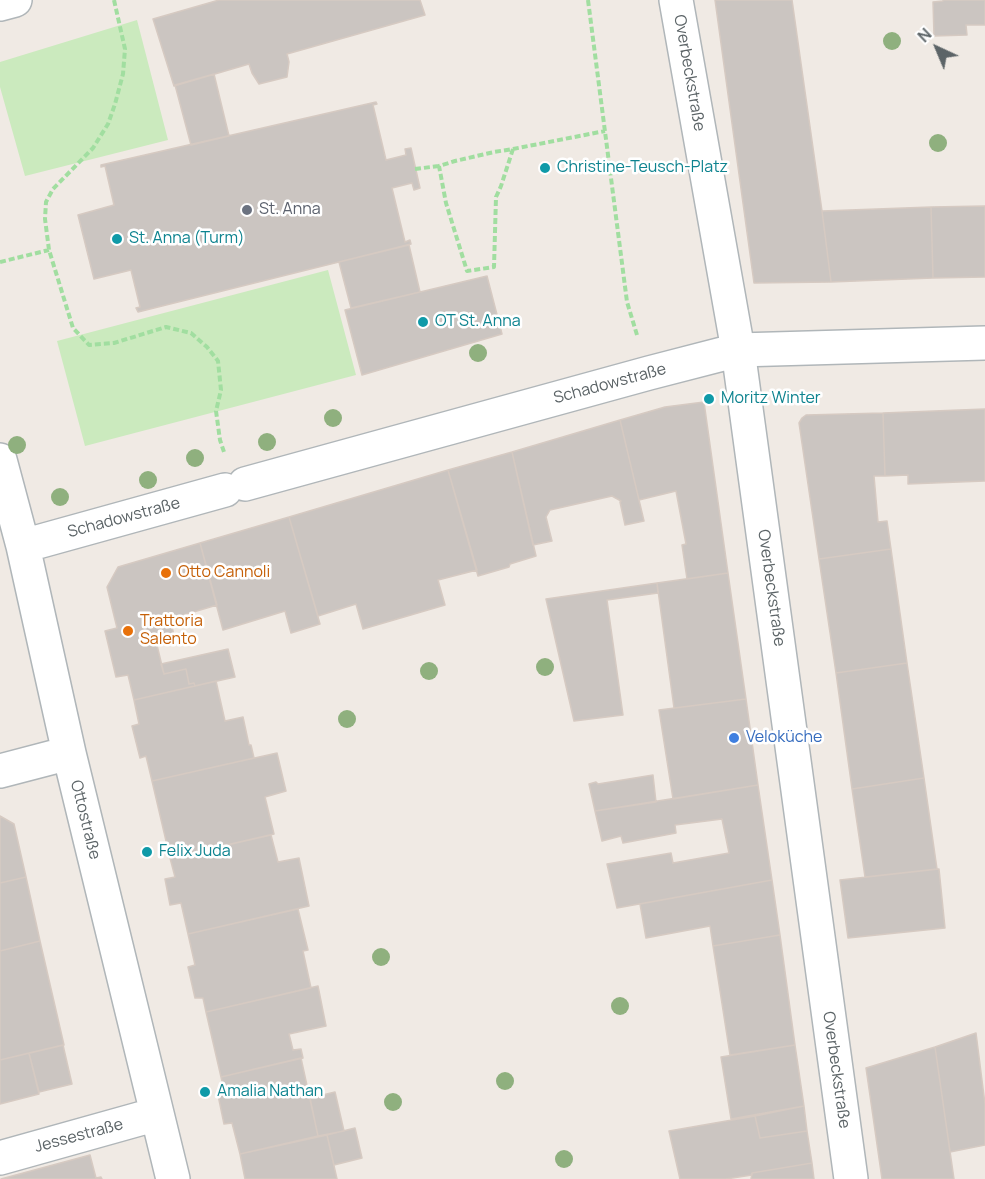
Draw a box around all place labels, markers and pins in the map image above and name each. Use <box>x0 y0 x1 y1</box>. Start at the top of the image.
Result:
place label: Christine-Teusch-Platz <box>557 158 728 178</box>
marker: Christine-Teusch-Platz <box>538 161 552 175</box>
place label: St. Anna <box>259 200 321 220</box>
marker: St. Anna <box>240 203 254 217</box>
place label: St. Anna (Turm) <box>129 229 245 249</box>
marker: St. Anna (Turm) <box>110 232 124 246</box>
place label: OT St. Anna <box>435 312 521 332</box>
marker: OT St. Anna <box>416 315 430 329</box>
place label: Moritz Winter <box>721 389 821 409</box>
marker: Moritz Winter <box>702 392 716 406</box>
place label: Otto Cannoli <box>178 563 270 583</box>
marker: Otto Cannoli <box>159 566 173 580</box>
place label: Trattoria Salento <box>140 612 203 650</box>
marker: Trattoria Salento <box>121 624 135 638</box>
place label: Veloküche <box>746 728 822 748</box>
marker: Veloküche <box>727 731 741 745</box>
place label: Felix Juda <box>159 842 231 862</box>
marker: Felix Juda <box>140 845 154 859</box>
place label: Amalia Nathan <box>217 1082 323 1102</box>
marker: Amalia Nathan <box>198 1085 212 1099</box>

